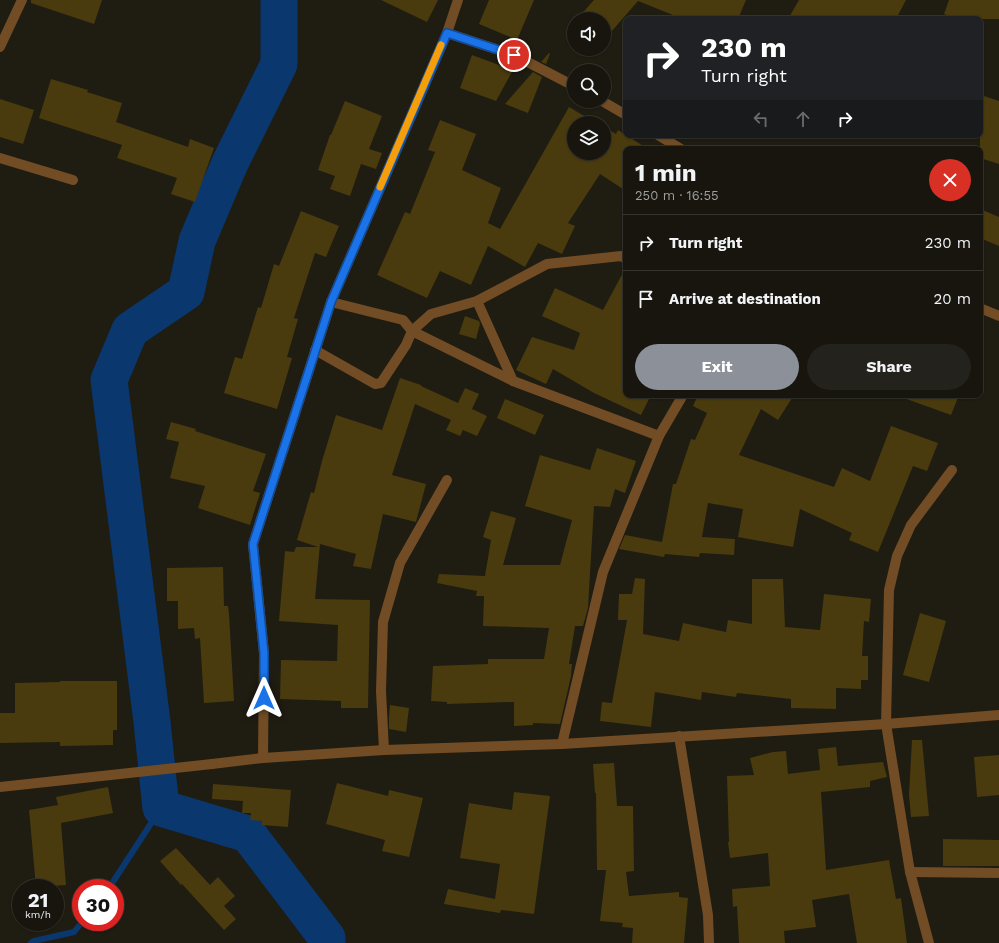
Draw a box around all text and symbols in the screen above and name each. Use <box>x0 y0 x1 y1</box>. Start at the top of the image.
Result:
map controls <box>567 12 611 160</box>
button: sound <box>567 12 611 56</box>
text: 230 m <box>701 31 787 64</box>
icon: right <box>635 32 687 84</box>
pin <box>497 38 531 72</box>
icon: arrive <box>503 44 525 66</box>
button: search <box>567 64 611 108</box>
text: Turn right <box>701 65 787 86</box>
icon: left <box>750 108 772 130</box>
icon: ahead <box>792 108 814 130</box>
icon: right <box>834 108 856 130</box>
button: layers <box>567 116 611 160</box>
text: 1 min <box>635 159 697 187</box>
button: close <box>929 159 971 201</box>
text: 250 m · 16:55 <box>635 188 719 203</box>
icon: right <box>635 232 657 254</box>
text: Turn right <box>669 234 742 252</box>
text: 230 m <box>925 234 971 252</box>
icon: arrive <box>635 288 657 310</box>
text: Arrive at destination <box>669 290 821 308</box>
text: 20 m <box>934 290 971 308</box>
button: Exit <box>635 344 799 390</box>
button: Share <box>807 344 971 390</box>
position arrow <box>243 677 285 719</box>
speed limit sign: 30 <box>72 879 124 931</box>
text: 21 <box>28 888 48 912</box>
text: km/h <box>25 909 51 920</box>

